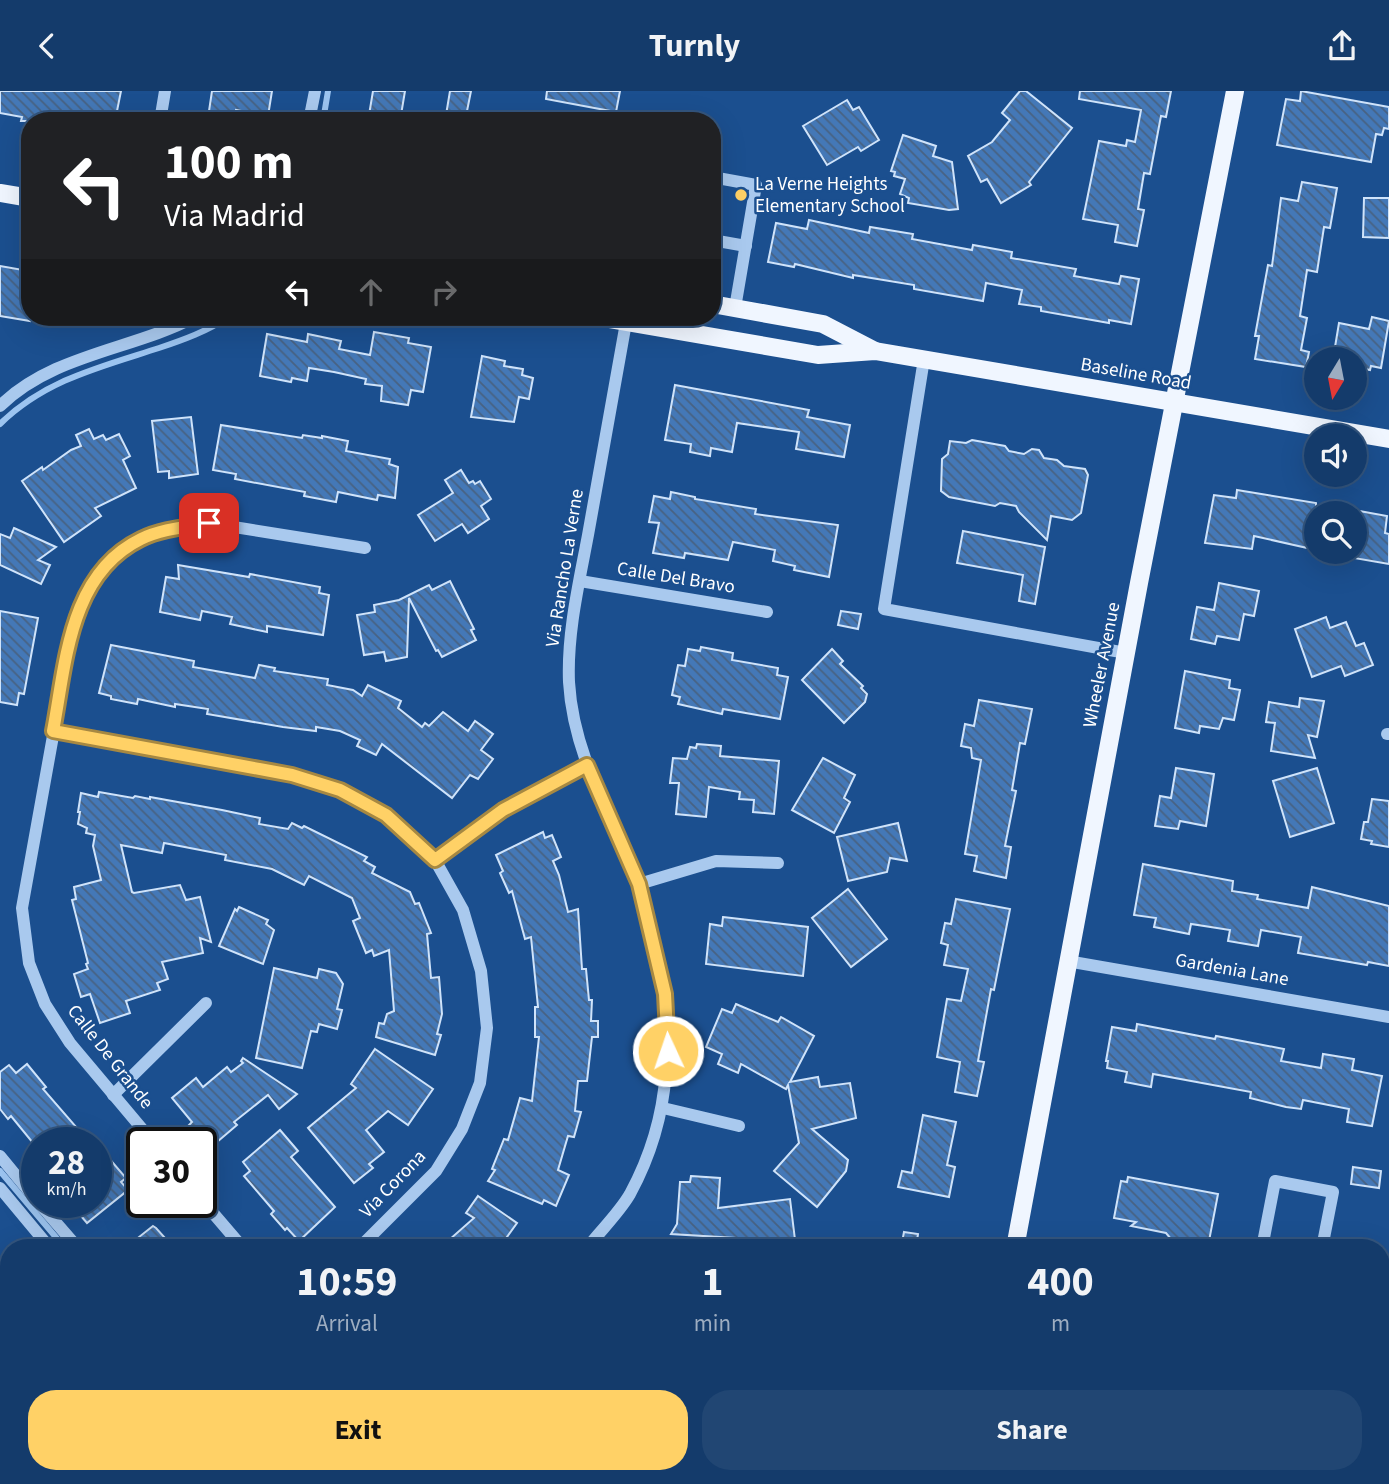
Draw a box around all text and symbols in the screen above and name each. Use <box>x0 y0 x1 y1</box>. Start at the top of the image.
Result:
text: Turnly <box>649 23 740 69</box>
icon: back <box>28 27 66 65</box>
icon: share <box>1323 27 1361 65</box>
text: 100 m <box>164 128 293 198</box>
icon: left <box>49 140 140 231</box>
place label: La Verne Heights Elementary School <box>755 171 905 220</box>
marker: La Verne Heights Elementary School <box>733 187 749 203</box>
text: Via Madrid <box>164 193 305 239</box>
icon: left <box>279 273 317 311</box>
icon: ahead <box>352 273 390 311</box>
icon: right <box>425 273 463 311</box>
north arrow <box>1304 347 1367 409</box>
map controls <box>1304 347 1367 564</box>
street label: Baseline Road <box>1078 351 1194 397</box>
button: sound <box>1304 424 1367 487</box>
street label: Via Rancho La Verne <box>539 487 591 649</box>
pin <box>179 493 239 553</box>
button: search <box>1304 501 1367 564</box>
icon: arrive <box>190 504 228 542</box>
street label: Calle Del Bravo <box>615 555 737 601</box>
street label: Wheeler Avenue <box>1077 600 1127 730</box>
street label: Gardenia Lane <box>1173 947 1291 993</box>
street label: Calle De Grande <box>61 999 159 1115</box>
position arrow <box>631 1014 705 1088</box>
speed limit sign: 30 <box>126 1127 217 1218</box>
text: 28 <box>48 1138 85 1188</box>
street label: Via Corona <box>354 1144 432 1224</box>
text: km/h <box>47 1177 86 1202</box>
text: 10:59 <box>296 1252 398 1312</box>
text: 1 <box>701 1252 723 1312</box>
text: 400 <box>1027 1252 1094 1312</box>
text: Arrival <box>316 1307 378 1340</box>
text: min <box>694 1307 731 1340</box>
text: m <box>1051 1307 1070 1340</box>
button: Exit <box>28 1390 688 1470</box>
button: Share <box>702 1390 1362 1470</box>

